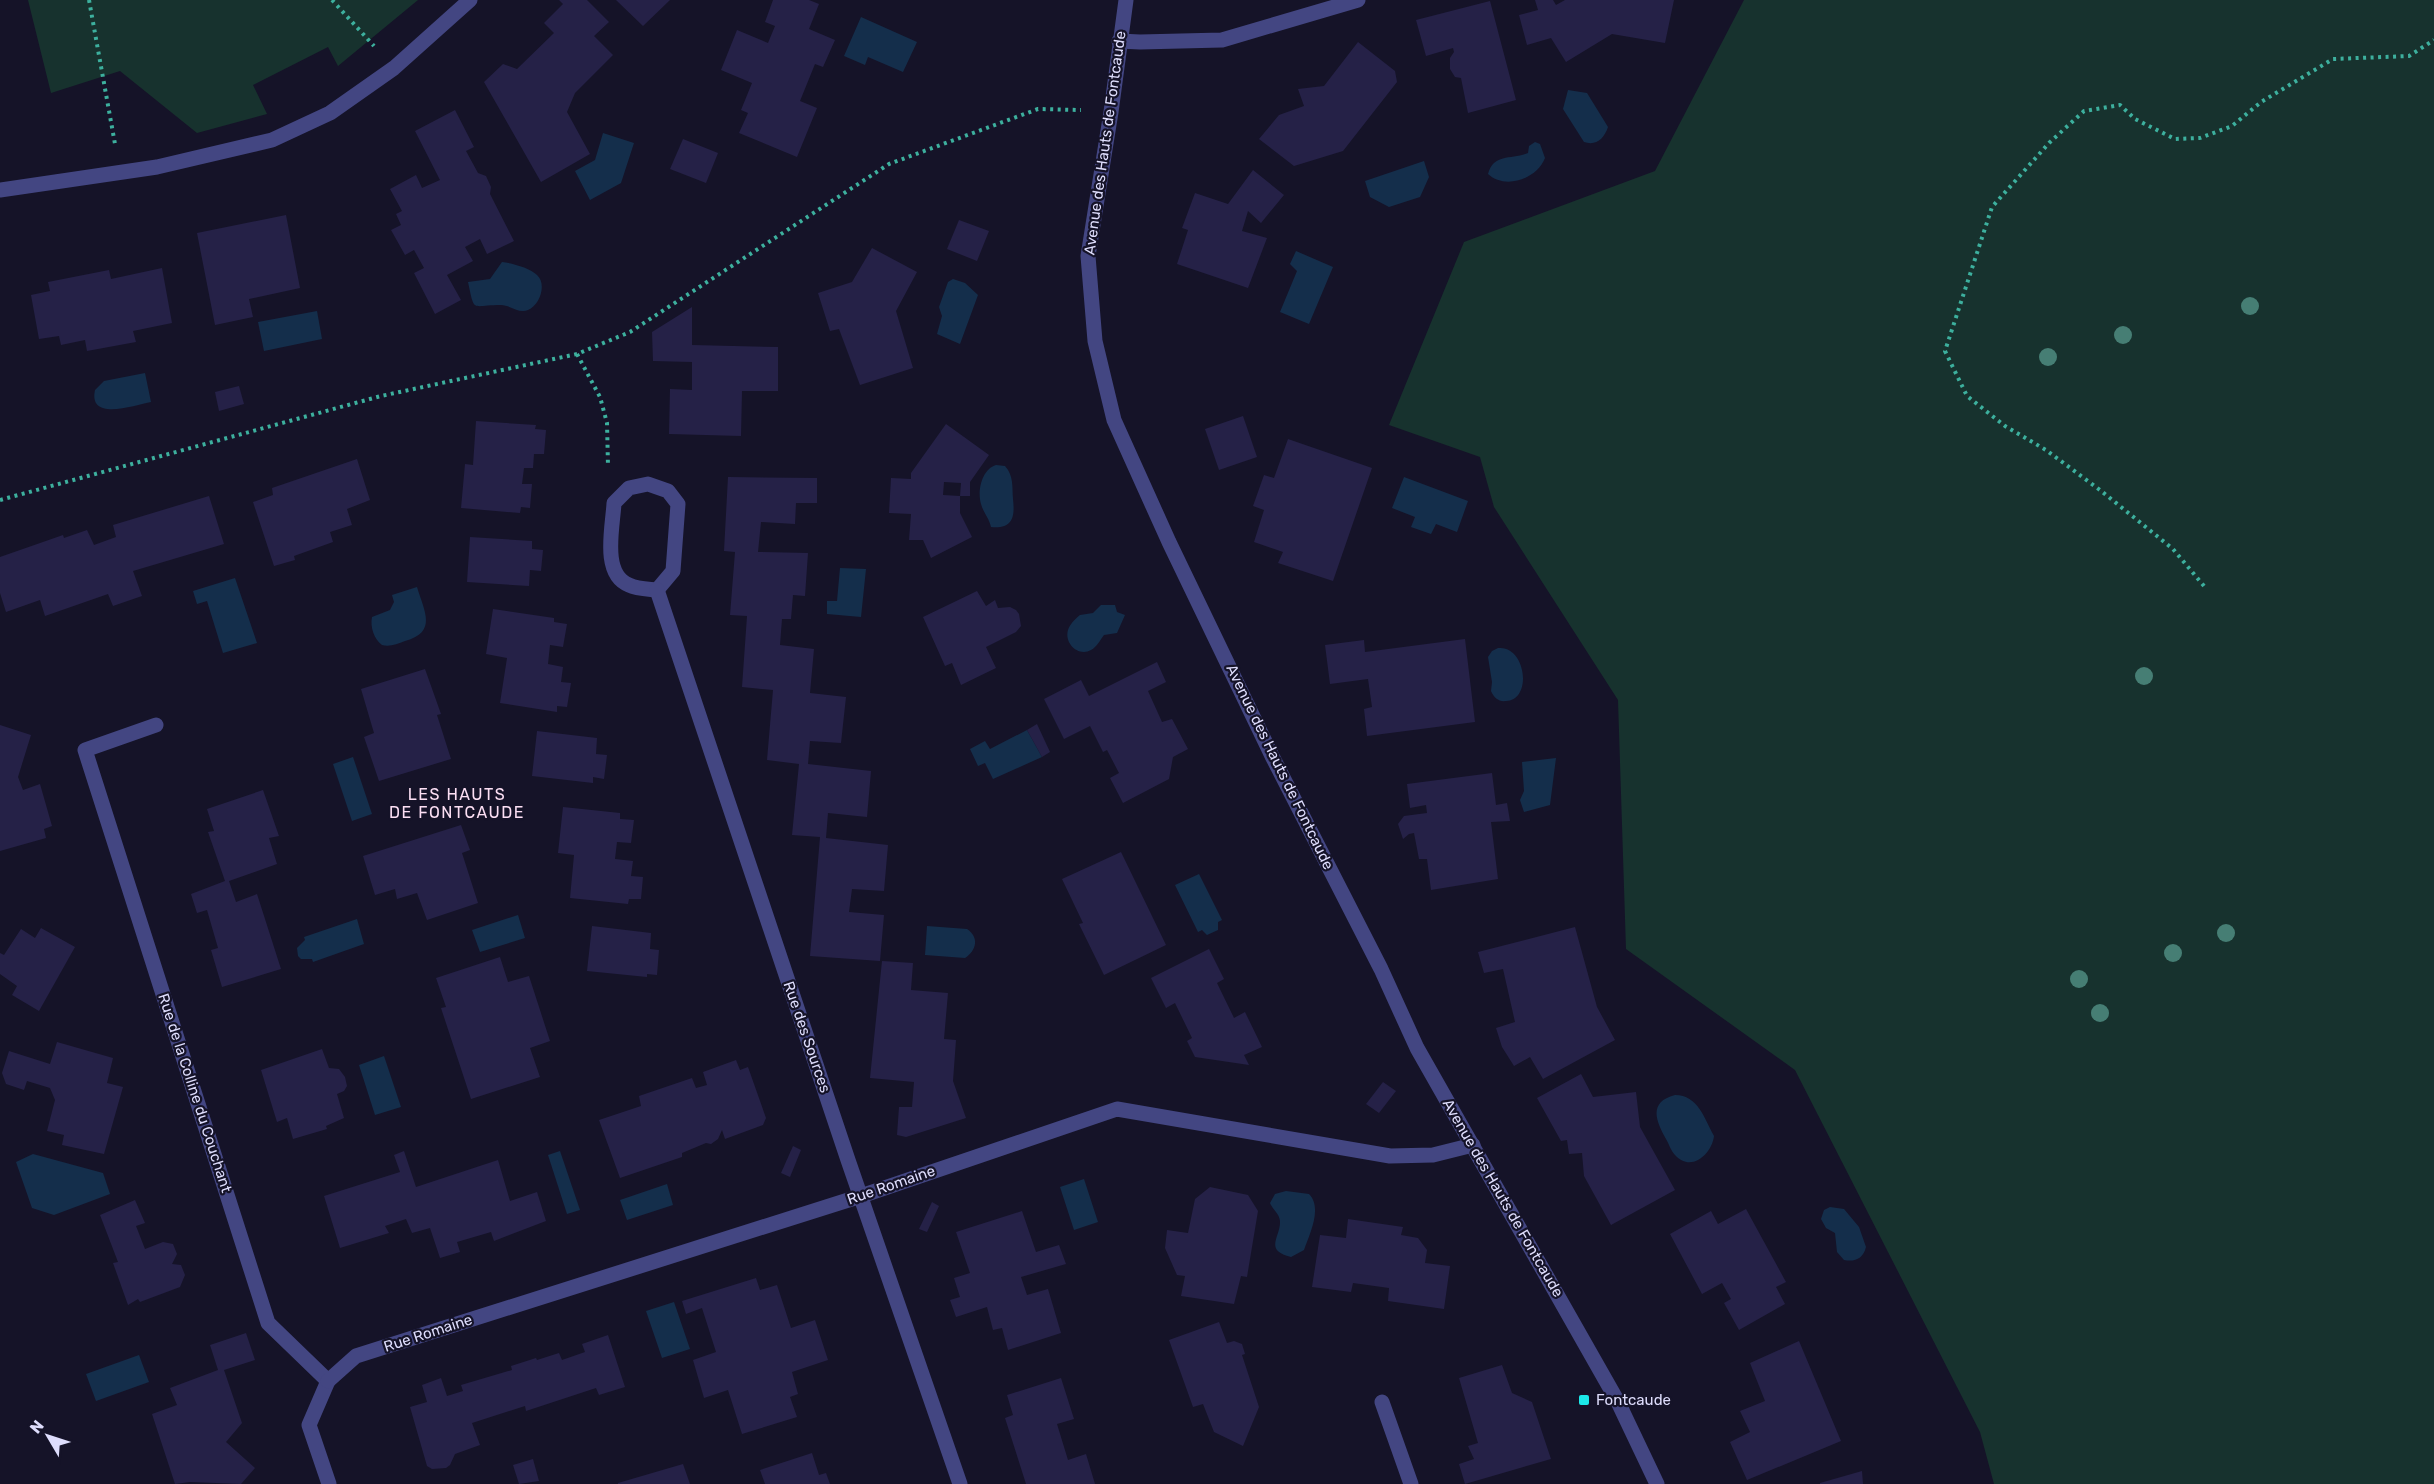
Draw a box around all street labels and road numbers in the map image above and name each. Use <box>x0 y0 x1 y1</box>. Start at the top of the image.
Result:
street label: Avenue des Hauts de Fontcaude <box>1080 30 1130 256</box>
street label: Avenue des Hauts de Fontcaude <box>1222 661 1338 873</box>
street label: Rue des Sources <box>780 979 835 1095</box>
street label: Rue de la Colline du Couchant <box>154 991 236 1195</box>
street label: Avenue des Hauts de Fontcaude <box>1439 1096 1567 1300</box>
street label: Rue Romaine <box>845 1162 937 1208</box>
street label: Rue Romaine <box>381 1310 475 1356</box>

